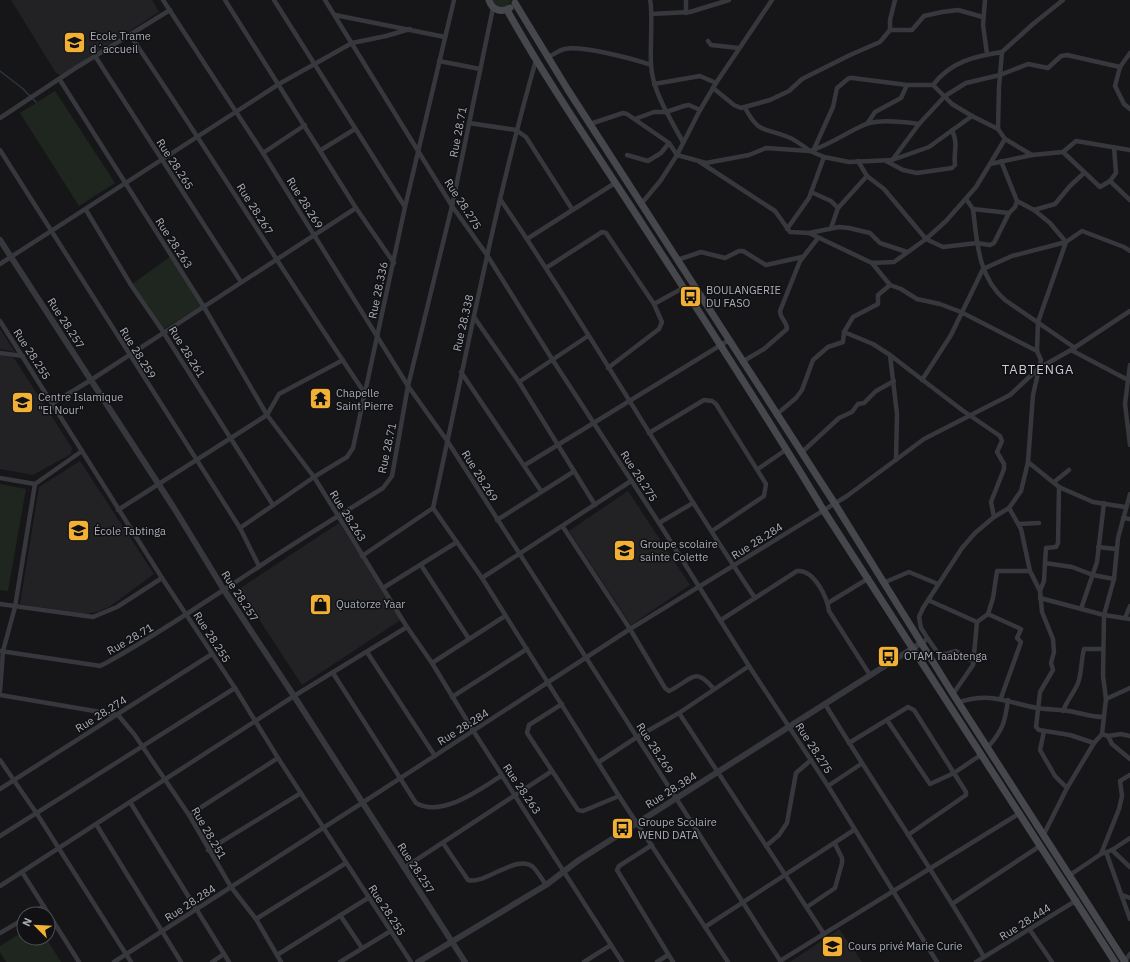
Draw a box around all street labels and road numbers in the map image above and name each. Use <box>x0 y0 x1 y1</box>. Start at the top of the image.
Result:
street label: Rue 28.71 <box>446 105 470 159</box>
street label: Rue 28.265 <box>153 136 197 192</box>
street label: Rue 28.269 <box>284 175 326 231</box>
street label: Rue 28.275 <box>441 176 485 232</box>
street label: Rue 28.267 <box>234 181 276 237</box>
street label: Rue 28.263 <box>152 215 196 271</box>
street label: Rue 28.336 <box>365 260 391 320</box>
street label: Rue 28.338 <box>450 293 476 353</box>
street label: Rue 28.257 <box>44 295 88 351</box>
street label: Rue 28.261 <box>166 324 208 381</box>
street label: Rue 28.259 <box>117 325 159 381</box>
street label: Rue 28.255 <box>10 326 54 382</box>
street label: Rue 28.71 <box>375 421 399 475</box>
street label: Rue 28.269 <box>459 448 501 504</box>
street label: Rue 28.275 <box>617 448 661 504</box>
street label: Rue 28.263 <box>327 488 369 544</box>
street label: Rue 28.284 <box>729 520 786 562</box>
street label: Rue 28.257 <box>218 568 262 624</box>
street label: Rue 28.255 <box>190 609 234 665</box>
street label: Rue 28.71 <box>104 620 156 658</box>
street label: Rue 28.274 <box>73 693 130 735</box>
street label: Rue 28.284 <box>435 706 492 748</box>
street label: Rue 28.269 <box>633 720 677 776</box>
street label: Rue 28.275 <box>792 720 836 776</box>
street label: Rue 28.263 <box>500 761 544 817</box>
street label: Rue 28.384 <box>643 769 700 811</box>
street label: Rue 28.251 <box>188 804 230 862</box>
street label: Rue 28.257 <box>394 840 438 896</box>
street label: Rue 28.284 <box>162 881 218 925</box>
street label: Rue 28.255 <box>365 882 409 938</box>
street label: Rue 28.444 <box>997 901 1054 943</box>

